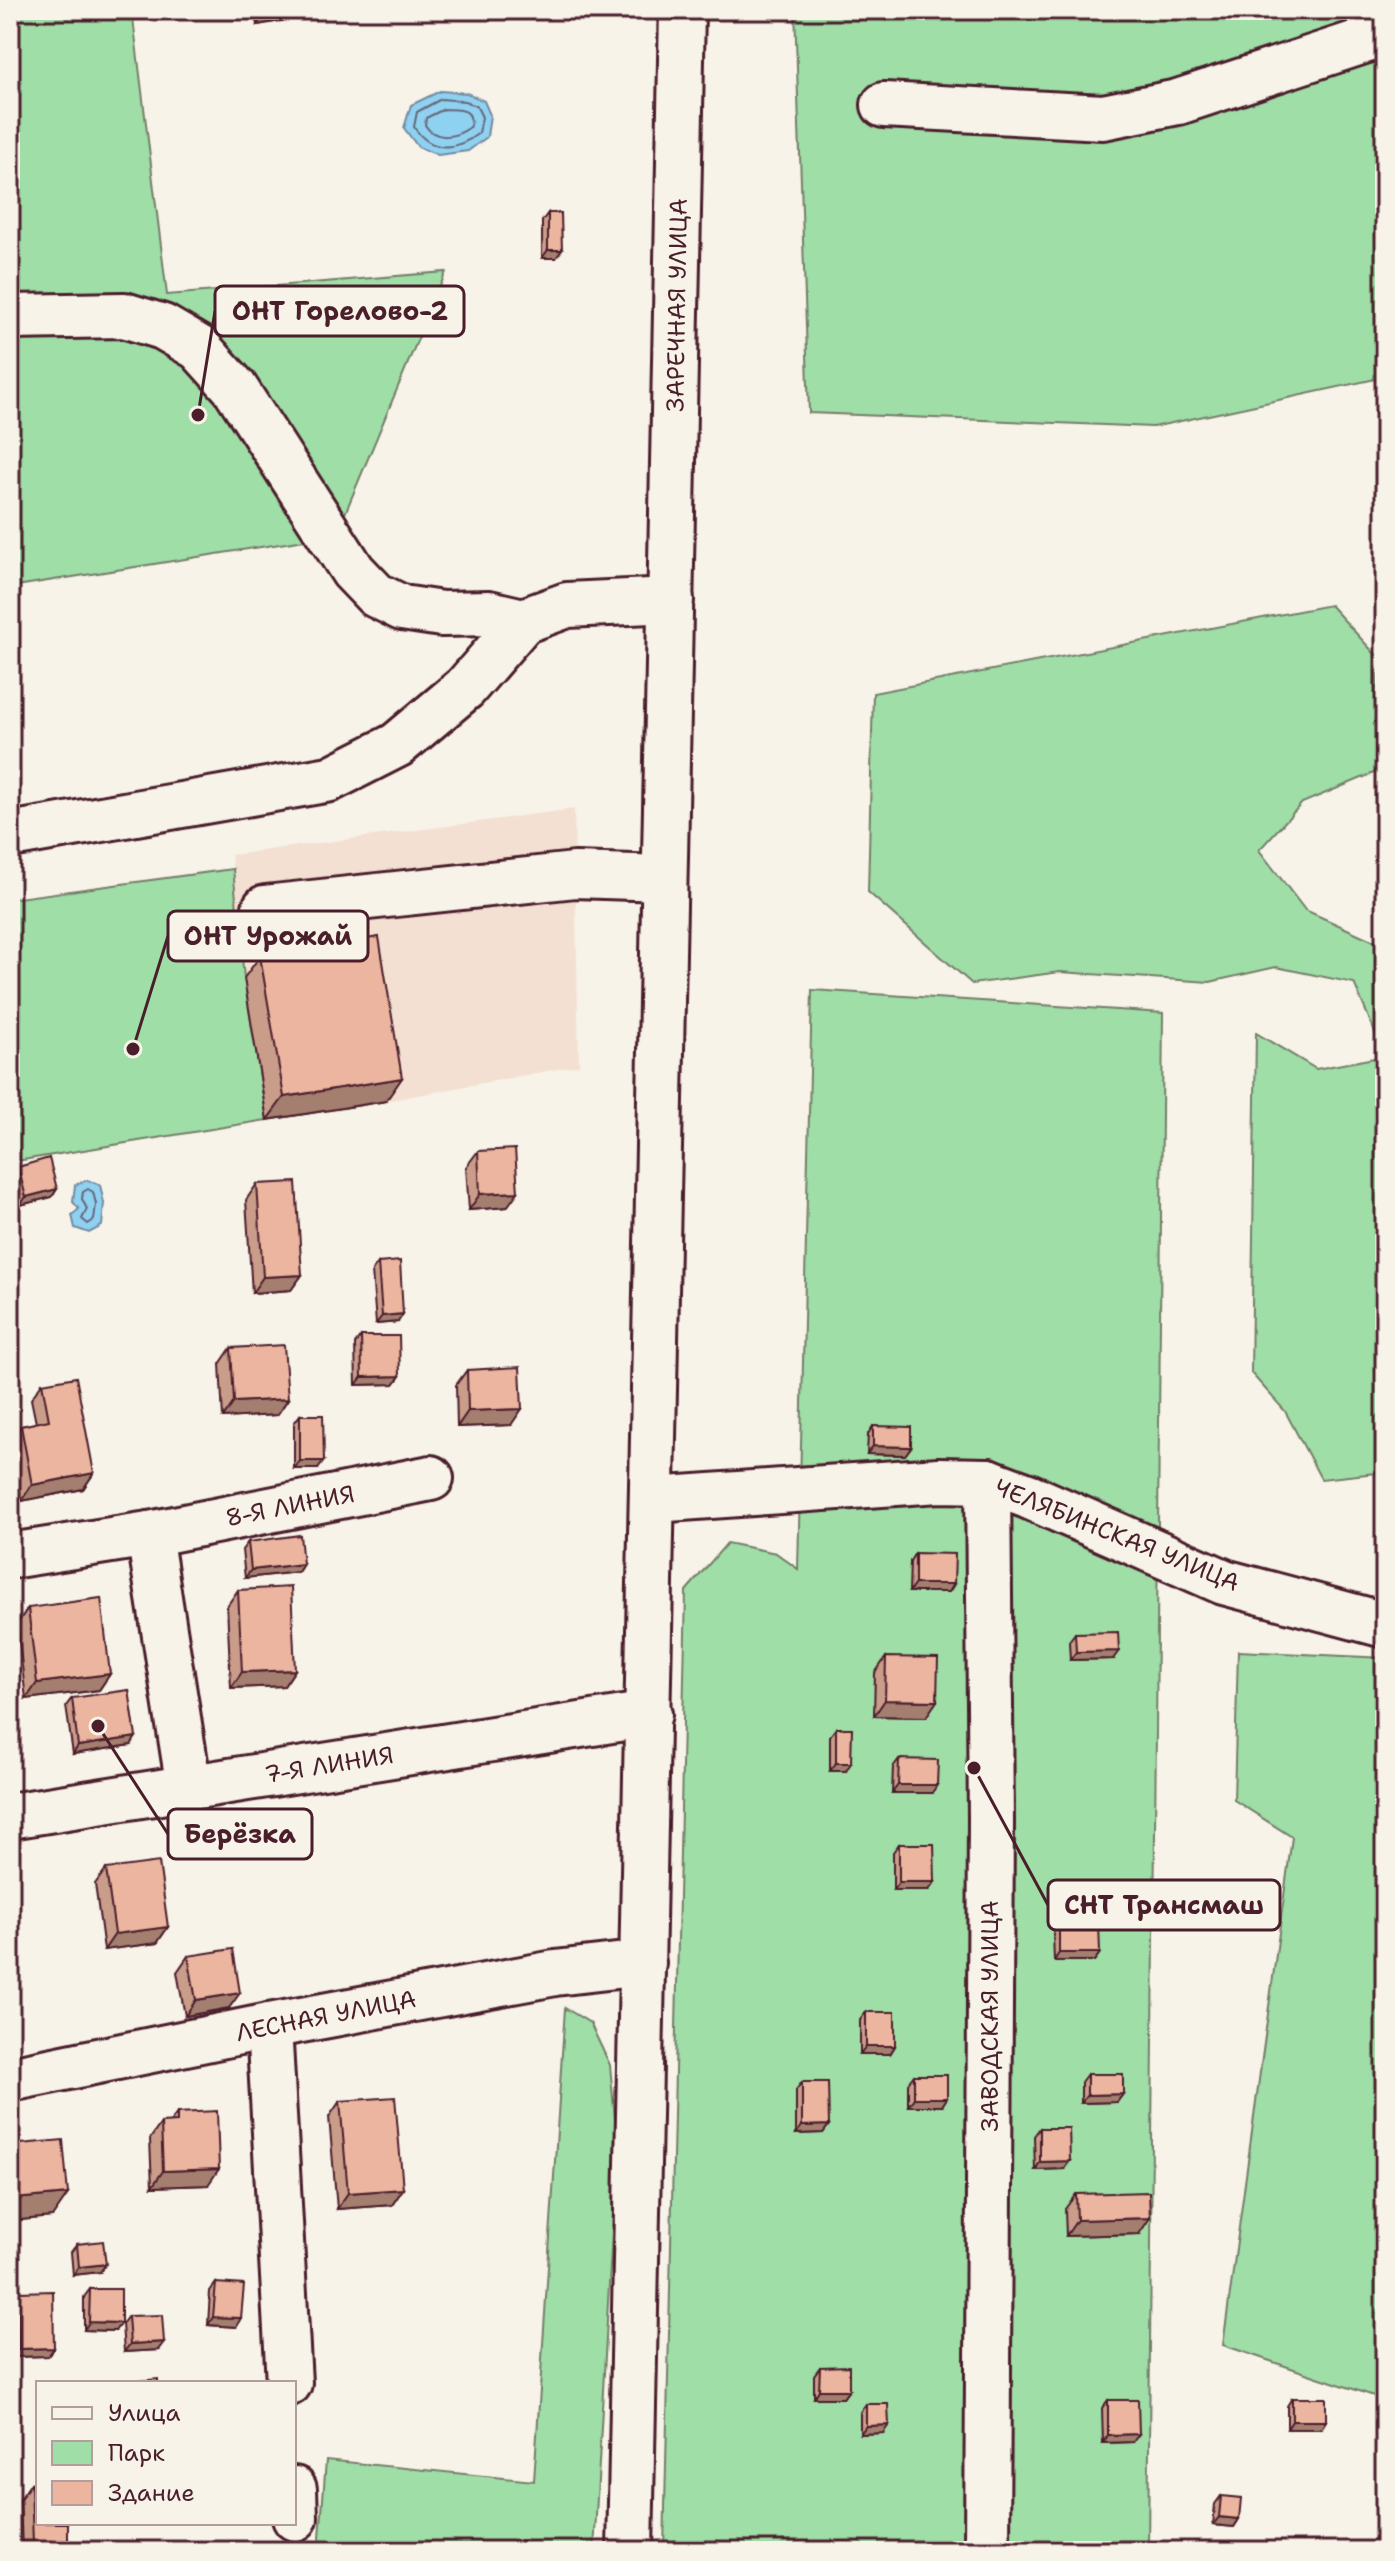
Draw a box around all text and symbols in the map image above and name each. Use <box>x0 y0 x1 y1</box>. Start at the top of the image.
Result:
street label: ЗАРЕЧНАЯ УЛИЦА <box>659 198 695 412</box>
callout: ОНТ Горелово-2 <box>215 286 464 336</box>
text: ОНТ Горелово-2 <box>232 293 448 328</box>
callout: ОНТ Урожай <box>168 911 368 961</box>
text: ОНТ Урожай <box>184 918 352 953</box>
street label: ЧЕЛЯБИНСКАЯ УЛИЦА <box>990 1471 1244 1599</box>
street label: 8-Я ЛИНИЯ <box>223 1478 357 1534</box>
street label: 7-Я ЛИНИЯ <box>262 1739 396 1791</box>
callout: Берёзка <box>168 1809 312 1859</box>
text: Берёзка <box>184 1816 296 1851</box>
callout: СНТ Трансмаш <box>1048 1880 1280 1930</box>
text: СНТ Трансмаш <box>1064 1887 1264 1922</box>
street label: ЗАВОДСКАЯ УЛИЦА <box>974 1900 1006 2132</box>
street label: ЛЕСНАЯ УЛИЦА <box>233 1983 419 2049</box>
legend <box>36 2381 296 2525</box>
text: Улица <box>108 2397 181 2429</box>
text: Парк <box>108 2437 165 2469</box>
text: Здание <box>108 2477 195 2509</box>

